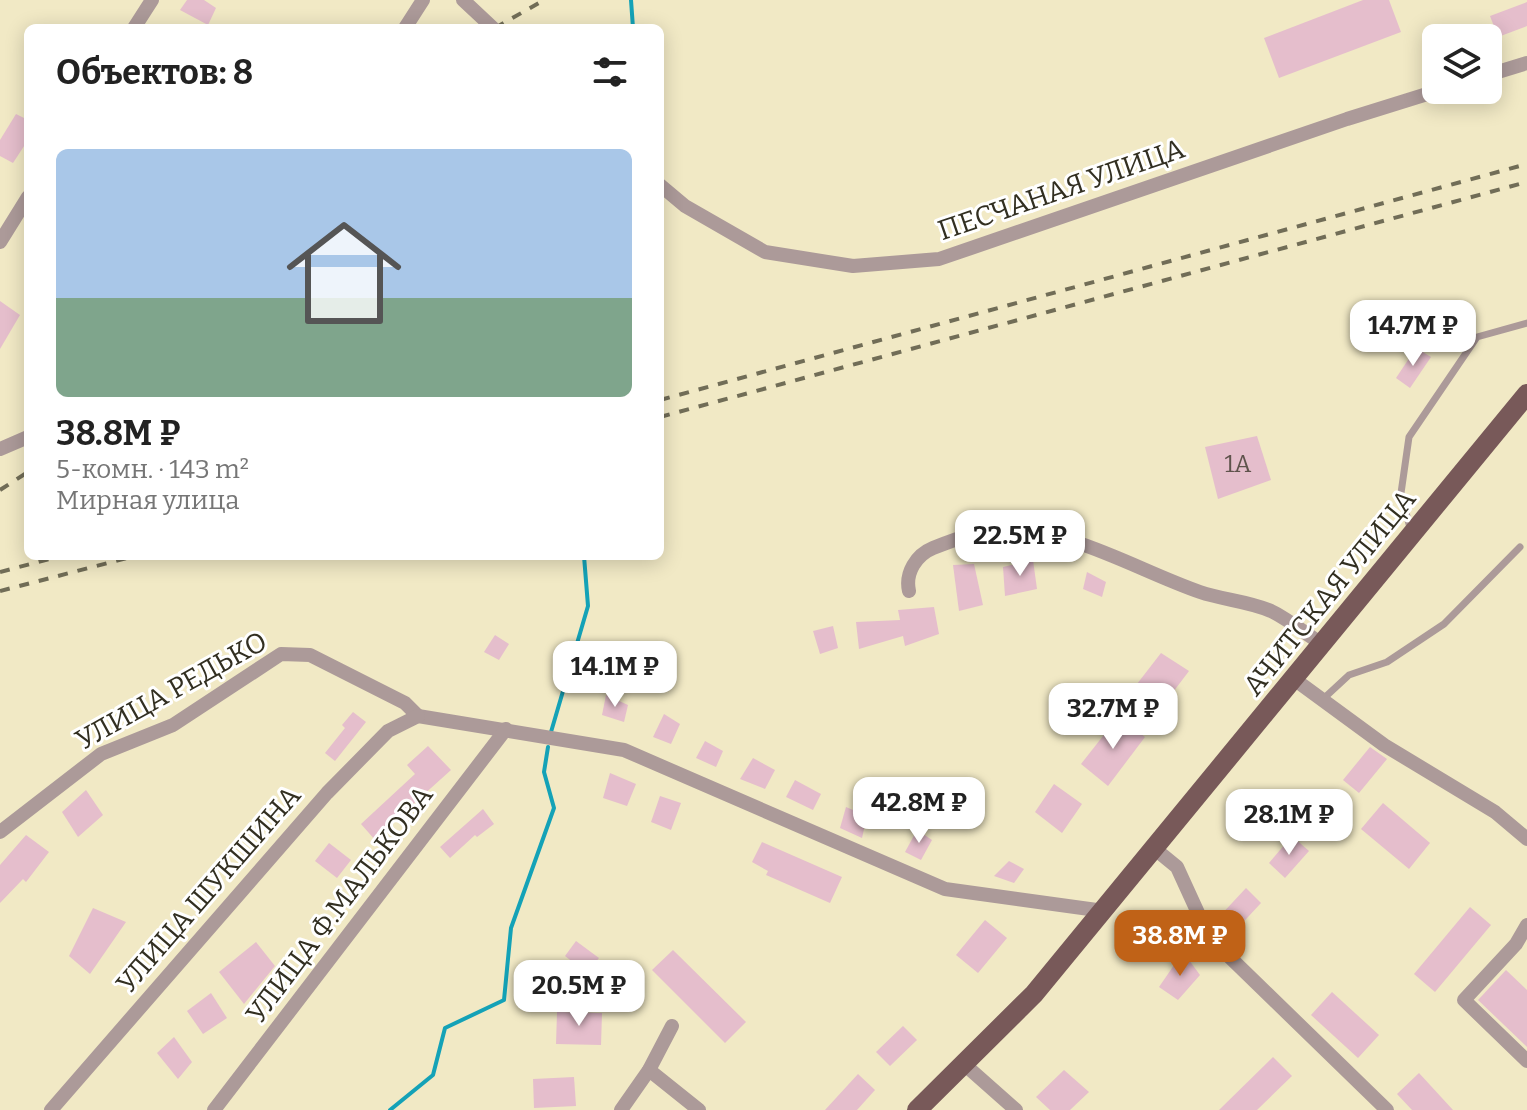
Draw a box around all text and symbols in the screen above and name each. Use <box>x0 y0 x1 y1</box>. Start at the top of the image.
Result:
map controls <box>1422 24 1502 104</box>
button: layers <box>1422 24 1502 104</box>
icon: filters <box>588 50 632 94</box>
text: Объектов: 8 <box>56 52 253 93</box>
street label: ПЕСЧАНАЯ УЛИЦА <box>934 132 1189 247</box>
icon: home <box>272 201 416 345</box>
pin: 14.7M ₽ <box>1339 300 1487 368</box>
text: 14.7M ₽ <box>1368 310 1458 341</box>
text: 38.8M ₽ <box>56 413 181 454</box>
house number: 1А <box>1225 450 1251 478</box>
text: 5-комн. · 143 m² <box>56 454 249 485</box>
street label: АЧИТСКАЯ УЛИЦА <box>1236 483 1423 702</box>
text: Мирная улица <box>56 485 240 516</box>
pin: 22.5M ₽ <box>946 510 1094 578</box>
text: 22.5M ₽ <box>973 520 1067 551</box>
street label: УЛИЦА РЕДЬКО <box>70 624 273 757</box>
pin: 14.1M ₽ <box>541 641 689 709</box>
text: 14.1M ₽ <box>571 651 659 682</box>
pin: 32.7M ₽ <box>1039 683 1187 751</box>
text: 32.7M ₽ <box>1067 693 1159 724</box>
pin: 42.8M ₽ <box>845 777 993 845</box>
street label: УЛИЦА ШУКШИНА <box>110 779 307 1000</box>
street label: УЛИЦА Ф.МАЛЬКОВА <box>239 779 440 1030</box>
text: 42.8M ₽ <box>871 787 967 818</box>
pin: 28.1M ₽ <box>1215 789 1363 857</box>
text: 28.1M ₽ <box>1244 799 1334 830</box>
pin: 38.8M ₽ <box>1106 910 1254 978</box>
text: 38.8M ₽ <box>1132 920 1228 951</box>
pin: 20.5M ₽ <box>505 960 653 1028</box>
text: 20.5M ₽ <box>532 970 626 1001</box>

